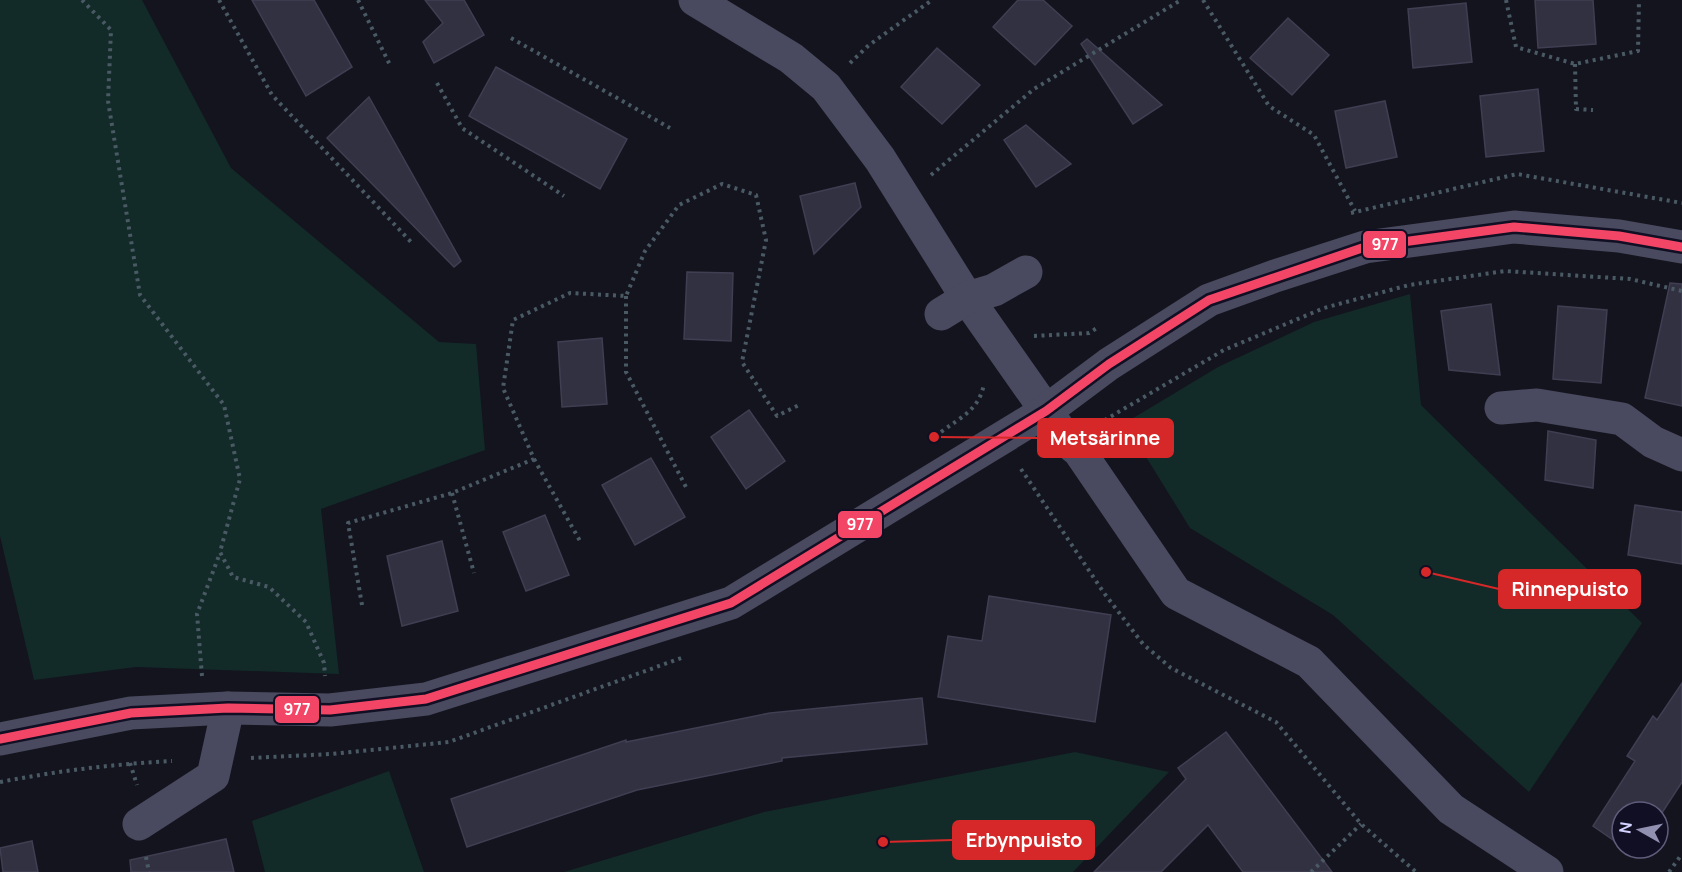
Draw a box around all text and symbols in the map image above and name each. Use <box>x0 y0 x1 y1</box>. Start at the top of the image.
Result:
line badge: 977 <box>1362 230 1407 259</box>
text: 977 <box>1371 233 1399 255</box>
callout: Metsärinne <box>1038 419 1173 457</box>
text: Metsärinne <box>1050 424 1160 451</box>
line badge: 977 <box>837 510 883 539</box>
text: 977 <box>846 513 874 535</box>
callout: Rinnepuisto <box>1499 570 1640 608</box>
text: Rinnepuisto <box>1511 575 1629 602</box>
line badge: 977 <box>274 695 320 724</box>
text: 977 <box>283 698 311 720</box>
north arrow <box>1610 800 1670 860</box>
text: N <box>1613 820 1637 835</box>
callout: Erbynpuisto <box>953 821 1094 859</box>
text: Erbynpuisto <box>966 826 1082 853</box>

